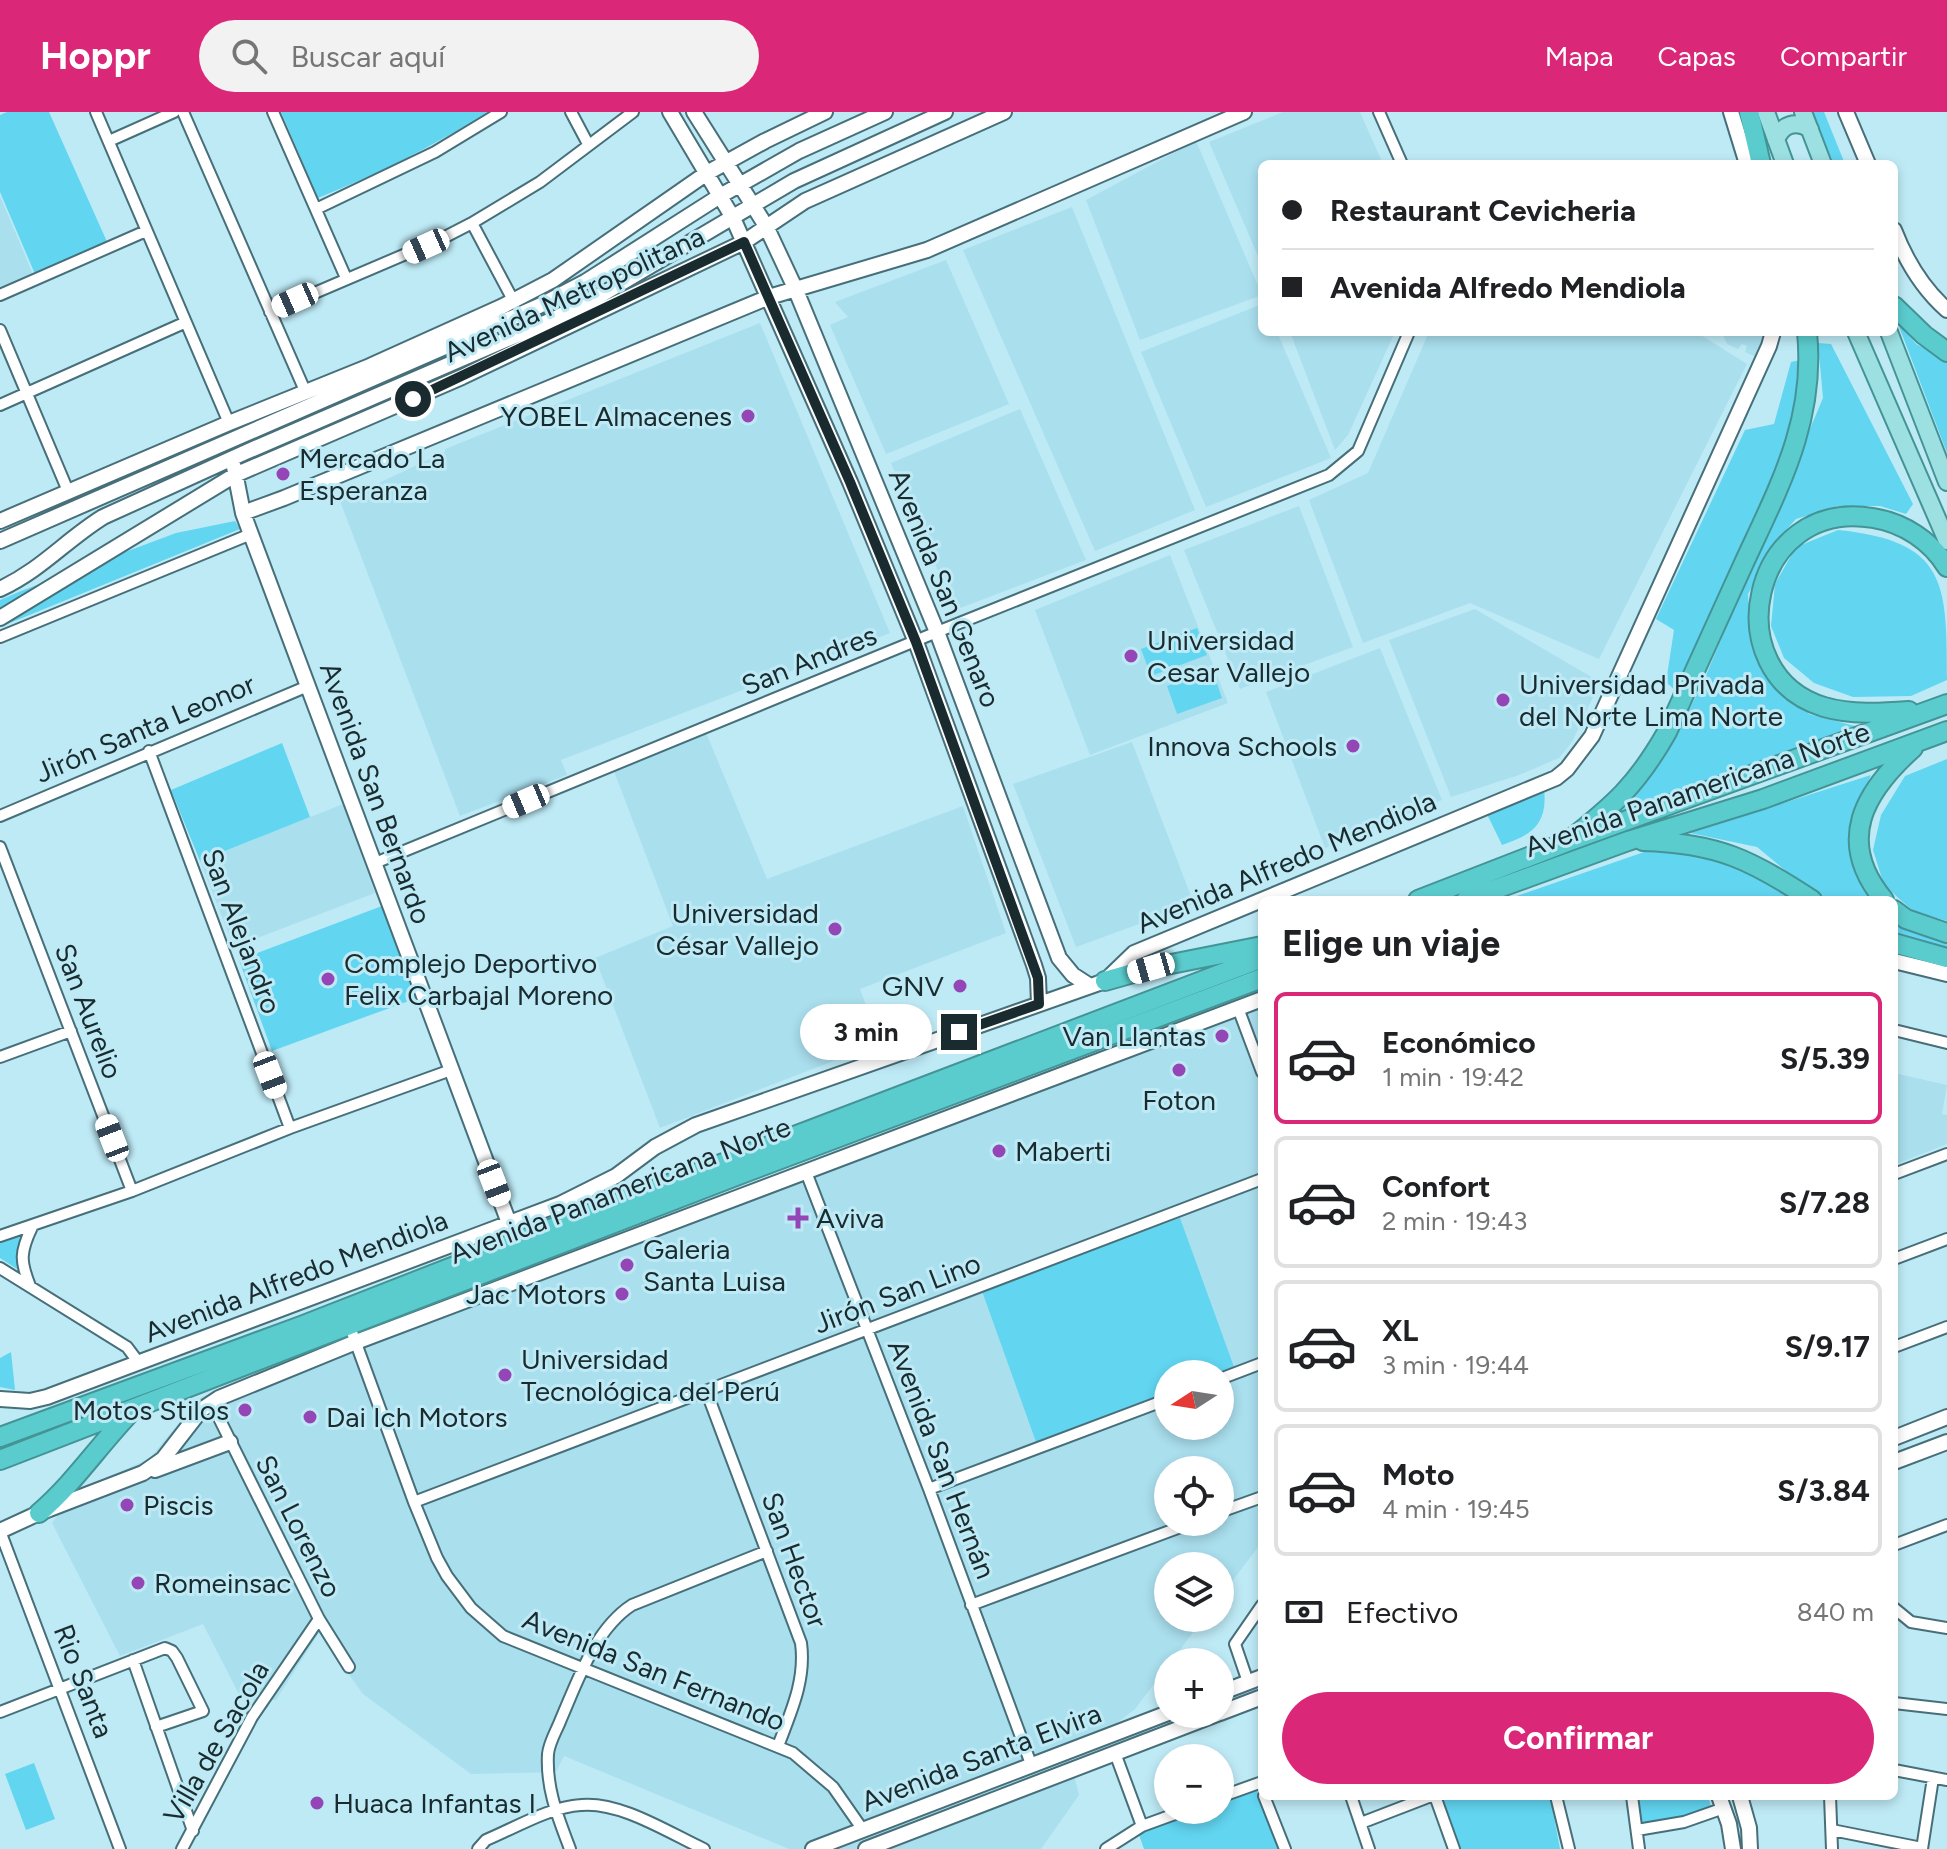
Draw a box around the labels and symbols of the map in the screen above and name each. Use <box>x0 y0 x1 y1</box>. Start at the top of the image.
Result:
street label: Avenida Metropolitana <box>438 219 710 369</box>
car <box>399 225 453 267</box>
car <box>268 279 322 321</box>
route start <box>395 381 431 417</box>
place label: YOBEL Almacenes <box>501 399 732 433</box>
marker: YOBEL Almacenes <box>739 407 757 425</box>
place label: Mercado La Esperanza <box>299 441 445 507</box>
street label: Avenida San Genaro <box>882 464 1008 712</box>
marker: Mercado La Esperanza <box>274 465 292 483</box>
street label: San Andres <box>736 617 882 703</box>
place label: Universidad Cesar Vallejo <box>1147 623 1310 689</box>
marker: Universidad Cesar Vallejo <box>1122 647 1140 665</box>
street label: Avenida San Bernardo <box>313 658 439 928</box>
street label: Jirón Santa Leonor <box>30 666 260 790</box>
place label: Universidad Privada del Norte Lima Norte <box>1519 667 1783 733</box>
marker: Universidad Privada del Norte Lima Norte <box>1494 691 1512 709</box>
street label: Avenida Panamericana Norte <box>1520 714 1874 864</box>
place label: Innova Schools <box>1147 729 1337 763</box>
marker: Innova Schools <box>1344 737 1362 755</box>
car <box>499 781 553 821</box>
street label: Avenida Alfredo Mendiola <box>1131 783 1441 941</box>
street label: San Alejandro <box>195 844 289 1018</box>
place label: Universidad César Vallejo <box>656 896 819 962</box>
marker: Universidad César Vallejo <box>826 920 844 938</box>
street label: San Aurelio <box>48 939 130 1083</box>
place label: Complejo Deportivo Felix Carbajal Moreno <box>344 946 613 1012</box>
car <box>1125 950 1177 986</box>
place label: GNV <box>882 969 945 1003</box>
marker: Complejo Deportivo Felix Carbajal Moreno <box>319 970 337 988</box>
marker: GNV <box>951 977 969 995</box>
callout: 3 min <box>799 1004 931 1060</box>
route end <box>941 1014 977 1050</box>
place label: Van Llantas <box>1062 1019 1206 1053</box>
marker: Van Llantas <box>1213 1027 1231 1045</box>
car <box>250 1048 290 1102</box>
marker: Foton <box>1170 1061 1188 1079</box>
place label: Foton <box>1142 1083 1216 1117</box>
street label: Avenida Panamericana Norte <box>445 1109 795 1271</box>
car <box>92 1111 132 1165</box>
place label: Maberti <box>1015 1134 1111 1168</box>
marker: Maberti <box>990 1142 1008 1160</box>
car <box>474 1156 514 1210</box>
place label: Aviva <box>816 1201 884 1235</box>
street label: Avenida Alfredo Mendiola <box>140 1202 452 1350</box>
marker: Aviva <box>787 1207 809 1229</box>
place label: Galeria Santa Luisa <box>643 1232 786 1298</box>
street label: Jirón San Lino <box>809 1246 985 1340</box>
marker: Galeria Santa Luisa <box>618 1256 636 1274</box>
place label: Jac Motors <box>466 1277 606 1311</box>
marker: Jac Motors <box>613 1285 631 1303</box>
street label: Avenida San Hernán <box>881 1335 1003 1583</box>
place label: Universidad Tecnológica del Perú <box>521 1342 780 1408</box>
north arrow <box>1154 1360 1234 1440</box>
marker: Universidad Tecnológica del Perú <box>496 1366 514 1384</box>
place label: Motos Stilos <box>73 1393 229 1427</box>
place label: Dai Ich Motors <box>326 1400 507 1434</box>
marker: Motos Stilos <box>236 1401 254 1419</box>
marker: Dai Ich Motors <box>301 1408 319 1426</box>
street label: San Lorenzo <box>249 1449 349 1603</box>
place label: Piscis <box>143 1488 213 1522</box>
street label: San Hector <box>755 1488 835 1633</box>
marker: Piscis <box>118 1496 136 1514</box>
place label: Romeinsac <box>154 1566 291 1600</box>
marker: Romeinsac <box>129 1574 147 1592</box>
street label: Avenida San Fernando <box>518 1602 790 1738</box>
street label: Rio Santa <box>47 1619 121 1743</box>
street label: Villa de Sacola <box>156 1655 276 1829</box>
street label: Avenida Santa Elvira <box>856 1696 1106 1818</box>
place label: Huaca Infantas I <box>333 1786 536 1820</box>
marker: Huaca Infantas I <box>308 1794 326 1812</box>

